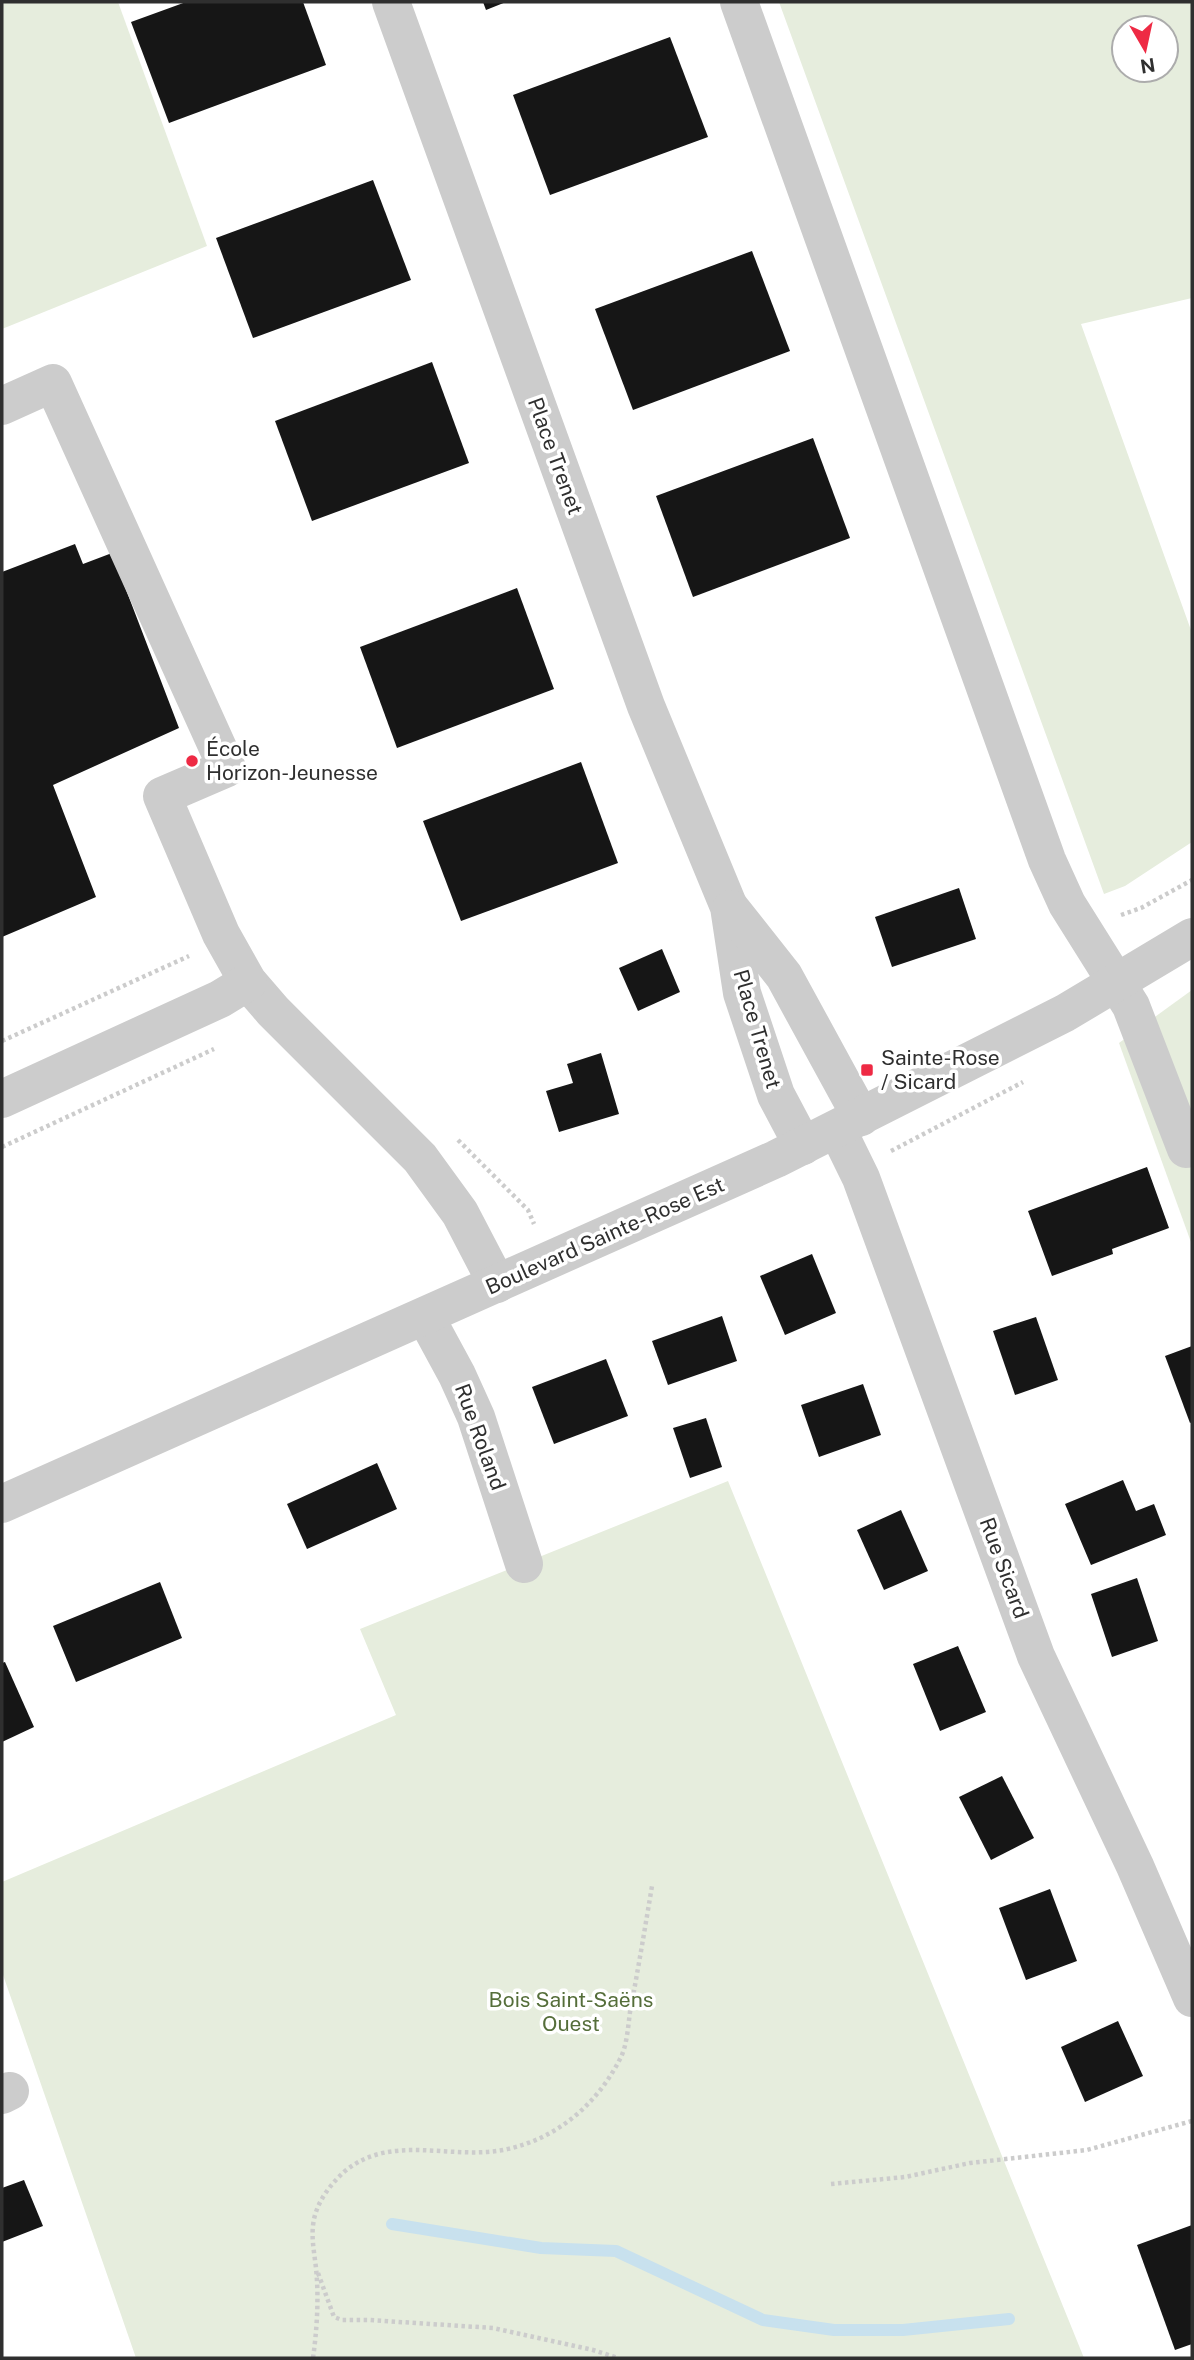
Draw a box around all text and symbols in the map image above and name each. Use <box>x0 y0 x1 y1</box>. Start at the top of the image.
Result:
north arrow <box>1110 14 1180 84</box>
text: N <box>1139 54 1157 78</box>
street label: Place Trenet <box>523 394 588 518</box>
place label: École Horizon-Jeunesse <box>206 736 378 785</box>
marker: École Horizon-Jeunesse <box>184 753 200 769</box>
street label: Place Trenet <box>729 966 786 1091</box>
place label: Sainte-Rose / Sicard <box>881 1045 1000 1094</box>
marker: Sainte-Rose / Sicard <box>859 1062 875 1078</box>
street label: Boulevard Sainte-Rose Est <box>482 1172 728 1300</box>
street label: Rue Roland <box>450 1380 511 1493</box>
street label: Rue Sicard <box>975 1514 1034 1622</box>
park label: Bois Saint-Saëns Ouest <box>489 1987 653 2036</box>

